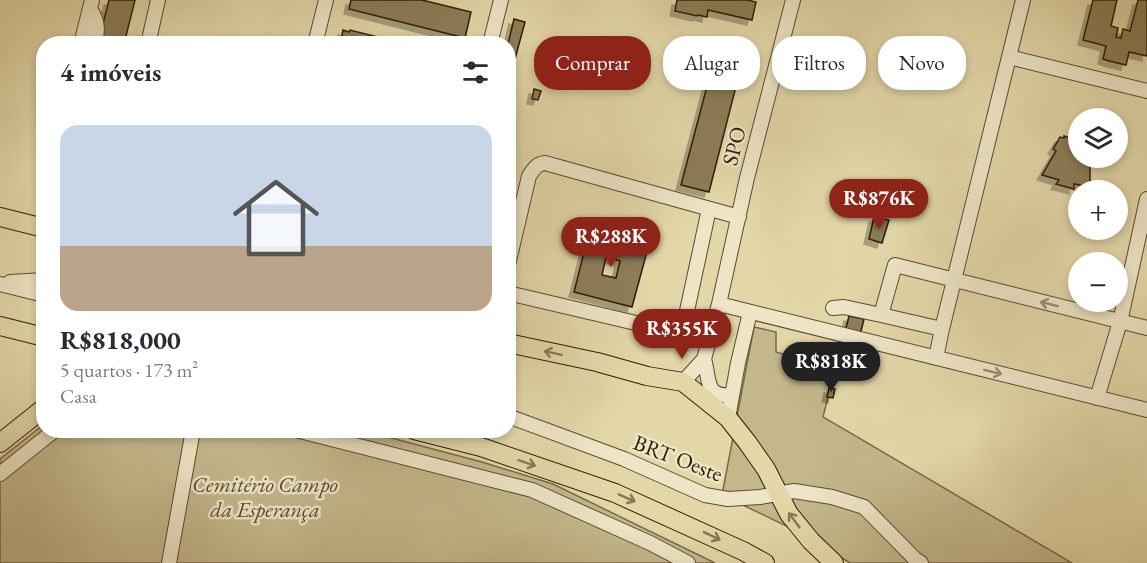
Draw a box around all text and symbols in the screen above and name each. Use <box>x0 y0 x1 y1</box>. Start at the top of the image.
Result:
chip: Comprar <box>534 36 651 90</box>
chip: Alugar <box>663 36 760 90</box>
chip: Filtros <box>772 36 866 90</box>
chip: Novo <box>878 36 966 90</box>
text: 4 imóveis <box>60 55 161 89</box>
icon: filters <box>459 56 492 89</box>
map controls <box>1068 108 1128 312</box>
button: layers <box>1068 108 1128 168</box>
street label: SPO <box>715 123 753 169</box>
icon: home <box>222 164 330 272</box>
pin: R$876K <box>830 179 928 230</box>
button: + <box>1068 180 1128 240</box>
text: R$876K <box>843 185 915 211</box>
pin: R$288K <box>562 217 660 268</box>
text: R$288K <box>575 223 647 249</box>
button: − <box>1068 252 1128 312</box>
one-way arrow <box>1040 298 1059 310</box>
pin: R$355K <box>633 309 731 360</box>
text: R$355K <box>646 315 718 341</box>
text: R$818,000 <box>60 323 181 357</box>
pin: R$818K <box>782 342 880 393</box>
one-way arrow <box>544 347 563 358</box>
text: R$818K <box>795 348 867 374</box>
text: 5 quartos · 173 m² <box>60 357 198 383</box>
one-way arrow <box>983 367 1002 379</box>
text: Casa <box>60 383 97 409</box>
street label: BRT Oeste <box>629 428 727 488</box>
one-way arrow <box>517 458 536 469</box>
park label: Cemitério Campo da Esperança <box>192 470 338 524</box>
one-way arrow <box>618 493 636 505</box>
one-way arrow <box>788 513 801 529</box>
one-way arrow <box>702 531 720 543</box>

